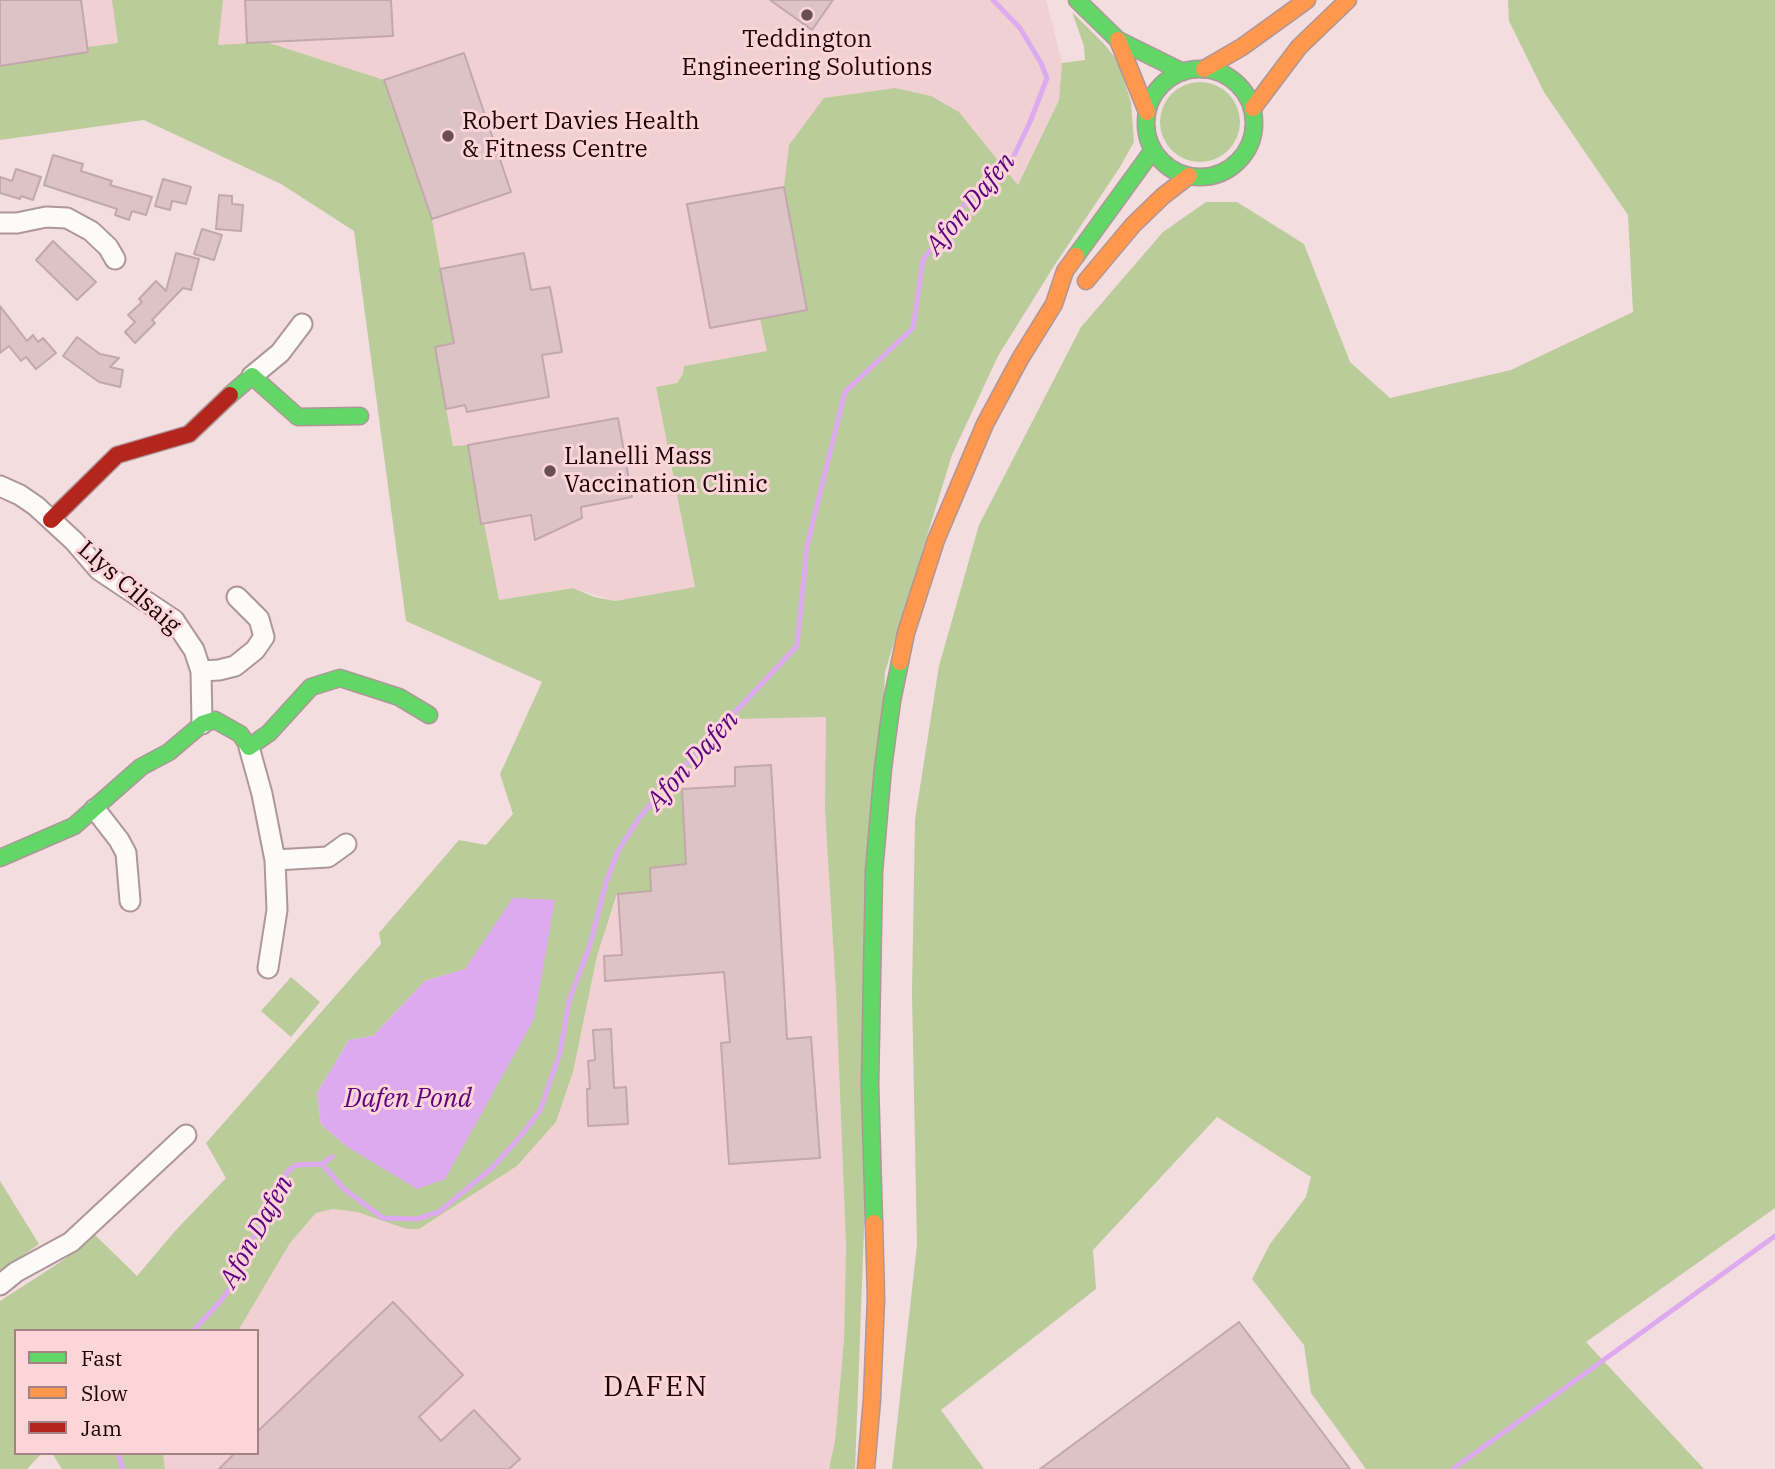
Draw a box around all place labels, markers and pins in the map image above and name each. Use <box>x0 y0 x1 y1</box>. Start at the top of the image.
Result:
marker: Teddington Engineering Solutions <box>799 7 815 23</box>
place label: Teddington Engineering Solutions <box>682 26 932 82</box>
place label: Robert Davies Health & Fitness Centre <box>462 108 700 164</box>
marker: Robert Davies Health & Fitness Centre <box>440 128 456 144</box>
place label: Llanelli Mass Vaccination Clinic <box>564 443 768 499</box>
marker: Llanelli Mass Vaccination Clinic <box>542 463 558 479</box>

